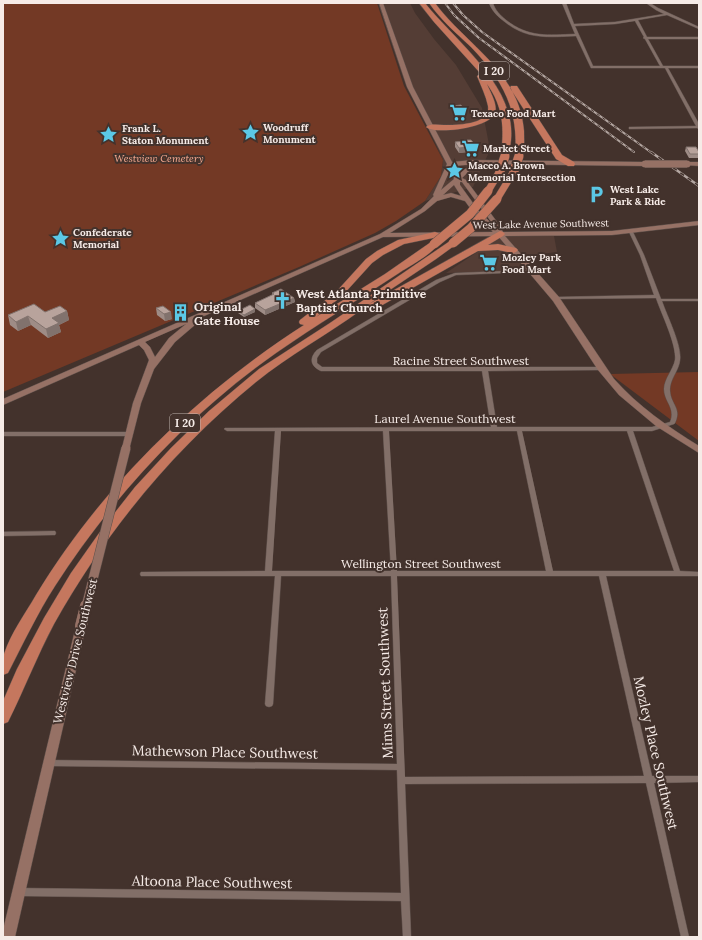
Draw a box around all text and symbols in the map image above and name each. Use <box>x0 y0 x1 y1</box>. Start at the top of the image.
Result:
road number: I 20 <box>479 62 509 80</box>
supermarket icon: Texaco Food Mart <box>448 103 468 123</box>
place label: Texaco Food Mart <box>471 107 556 120</box>
place label: Woodruff Monument <box>263 121 317 146</box>
place label: Frank L. Staton Monument <box>122 122 210 147</box>
place icon: Woodruff Monument <box>240 123 260 143</box>
place icon: Frank L. Staton Monument <box>99 124 119 144</box>
supermarket icon: Market Street <box>460 138 480 158</box>
place label: Market Street <box>483 142 551 155</box>
park label: Westview Cemetery <box>114 152 204 165</box>
place label: Maceo A. Brown Memorial Intersection <box>468 159 577 184</box>
place icon: Maceo A. Brown Memorial Intersection <box>445 161 465 181</box>
place label: West Lake Park & Ride <box>610 183 666 208</box>
parking icon: West Lake Park & Ride <box>587 185 607 205</box>
street label: West Lake Avenue Southwest <box>473 216 609 232</box>
place label: Confederate Memorial <box>73 226 132 251</box>
place icon: Confederate Memorial <box>50 228 70 248</box>
place label: Mozley Park Food Mart <box>502 251 561 276</box>
supermarket icon: Mozley Park Food Mart <box>479 253 499 273</box>
place label: West Atlanta Primitive Baptist Church <box>296 286 427 315</box>
church icon: West Atlanta Primitive Baptist Church <box>273 290 293 310</box>
place label: Original Gate House <box>194 299 260 328</box>
building icon: Original Gate House <box>171 303 191 323</box>
street label: Racine Street Southwest <box>393 353 530 368</box>
street label: Laurel Avenue Southwest <box>374 411 516 426</box>
road number: I 20 <box>170 414 200 432</box>
street label: Wellington Street Southwest <box>341 556 501 571</box>
street label: Westview Drive Southwest <box>50 576 100 725</box>
street label: Mims Street Southwest <box>373 606 397 759</box>
street label: Mozley Place Southwest <box>630 674 683 832</box>
street label: Mathewson Place Southwest <box>132 741 319 763</box>
street label: Altoona Place Southwest <box>131 872 293 892</box>

